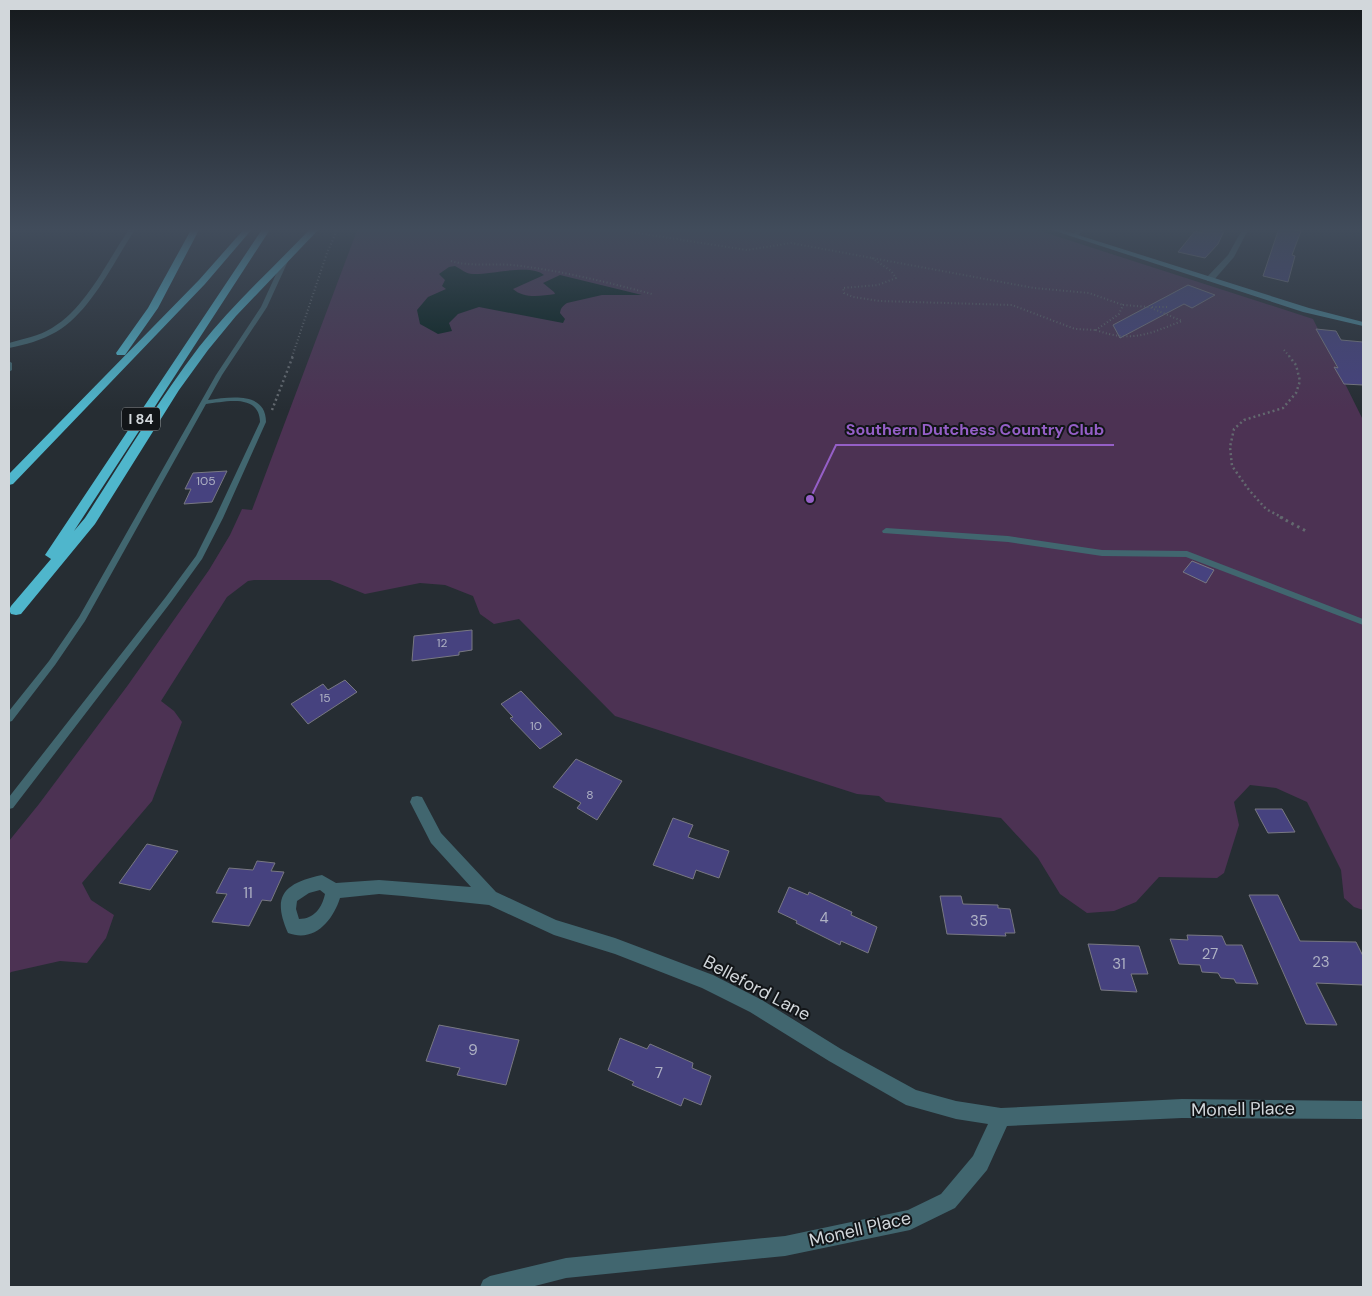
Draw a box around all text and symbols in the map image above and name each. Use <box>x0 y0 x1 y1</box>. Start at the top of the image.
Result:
road number: I 84 <box>122 408 160 430</box>
callout: Southern Dutchess Country Club <box>836 414 1114 445</box>
text: Southern Dutchess Country Club <box>846 419 1104 440</box>
house number: 105 <box>196 473 216 489</box>
house number: 12 <box>437 635 447 651</box>
house number: 15 <box>319 690 331 706</box>
house number: 10 <box>530 718 542 734</box>
house number: 8 <box>586 787 594 803</box>
house number: 11 <box>243 883 253 903</box>
house number: 4 <box>819 908 829 928</box>
house number: 35 <box>970 911 988 931</box>
house number: 27 <box>1202 944 1218 964</box>
street label: Belleford Lane <box>699 950 815 1026</box>
house number: 23 <box>1312 952 1330 972</box>
house number: 31 <box>1112 954 1126 974</box>
house number: 9 <box>468 1040 478 1060</box>
house number: 7 <box>655 1063 663 1083</box>
street label: Monell Place <box>1191 1096 1295 1122</box>
street label: Monell Place <box>807 1206 913 1252</box>

